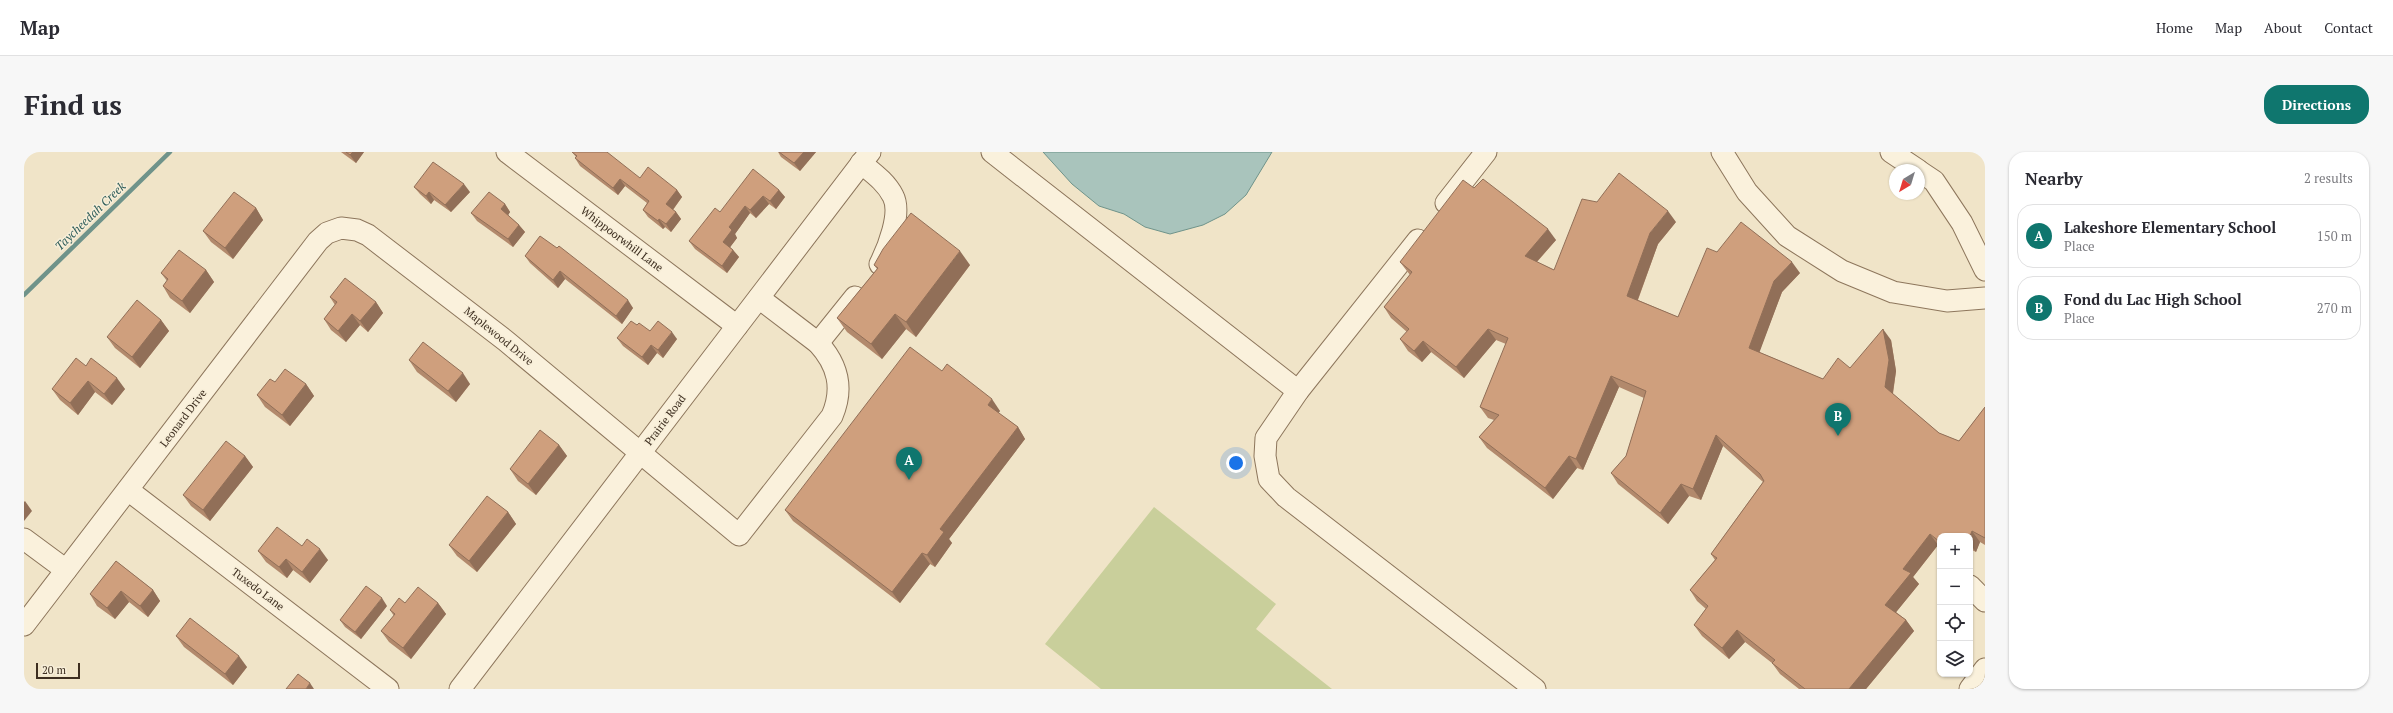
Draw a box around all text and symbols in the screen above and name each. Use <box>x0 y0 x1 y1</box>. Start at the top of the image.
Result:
text: Map <box>20 15 60 40</box>
text: Home <box>2156 18 2193 37</box>
text: Map <box>2215 18 2242 37</box>
text: About <box>2264 18 2302 37</box>
text: Contact <box>2324 18 2373 37</box>
button: Directions <box>2264 85 2369 124</box>
text: Find us <box>24 86 122 123</box>
north arrow <box>1889 164 1925 200</box>
text: Nearby <box>2025 167 2083 190</box>
text: 2 results <box>2304 169 2353 187</box>
water label: Taycheedah Creek <box>52 178 129 253</box>
street label: Whippoorwhill Lane <box>578 203 666 275</box>
text: Lakeshore Elementary School <box>2064 217 2276 237</box>
text: A <box>2034 227 2044 245</box>
text: 150 m <box>2317 227 2352 245</box>
text: Place <box>2064 237 2095 255</box>
text: Fond du Lac High School <box>2064 289 2242 309</box>
text: B <box>2035 299 2043 317</box>
text: 270 m <box>2317 299 2352 317</box>
street label: Maplewood Drive <box>461 304 537 369</box>
text: Place <box>2064 309 2095 327</box>
street label: Leonard Drive <box>157 386 210 450</box>
street label: Prairie Road <box>641 392 689 448</box>
pin: B <box>1825 403 1851 436</box>
pin: A <box>896 447 922 480</box>
your location <box>1226 453 1246 473</box>
map controls <box>1937 533 1973 677</box>
button: + <box>1937 533 1973 569</box>
street label: Tuxedo Lane <box>229 565 288 614</box>
button: − <box>1937 569 1973 605</box>
button: locate <box>1937 605 1973 641</box>
button: layers <box>1937 641 1973 677</box>
scale bar <box>36 661 80 680</box>
text: 20 m <box>42 663 66 677</box>

